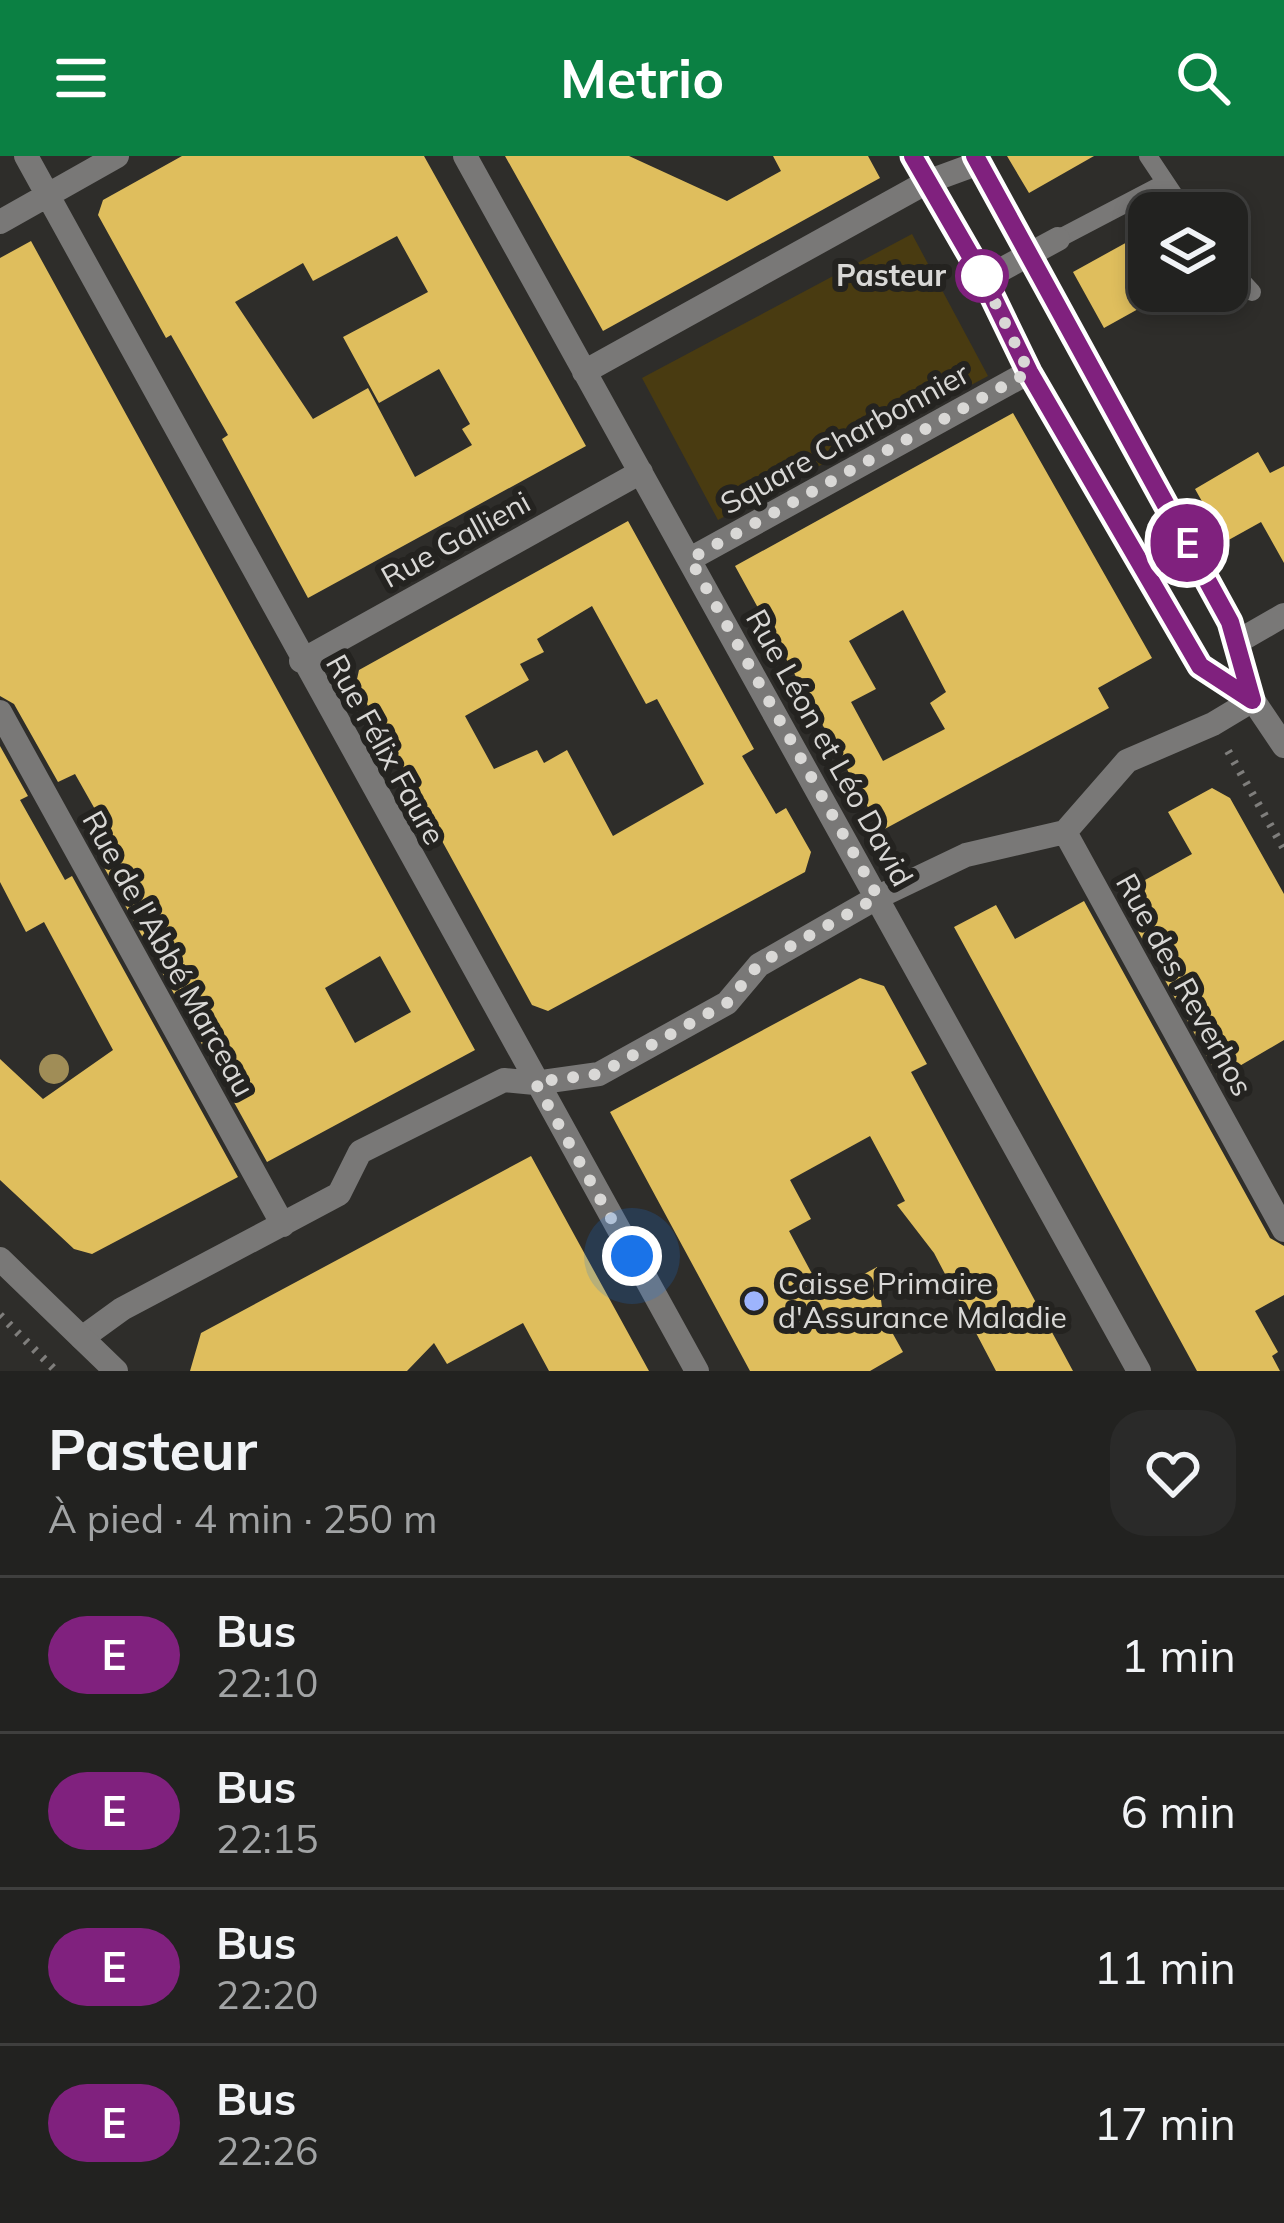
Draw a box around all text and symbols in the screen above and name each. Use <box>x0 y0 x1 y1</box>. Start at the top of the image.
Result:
text: Metrio <box>560 44 724 112</box>
icon: menu <box>48 45 114 111</box>
icon: search <box>1170 45 1236 111</box>
map controls <box>1128 192 1248 312</box>
button: layers <box>1128 192 1248 312</box>
marker: Pasteur <box>957 251 1007 301</box>
place label: Pasteur <box>836 256 946 294</box>
street label: Square Charbonnier <box>714 354 976 522</box>
street label: Rue Gallieni <box>374 483 537 596</box>
line badge: E <box>1148 504 1226 582</box>
text: E <box>1175 516 1200 569</box>
street label: Rue Léon et Léo David <box>738 602 922 893</box>
street label: Rue Félix Faure <box>318 648 454 851</box>
street label: Rue de l'Abbé Marceau <box>74 804 263 1103</box>
street label: Rue des Reverhos <box>1108 867 1262 1102</box>
your location <box>602 1226 662 1286</box>
place label: Caisse Primaire d'Assurance Maladie <box>778 1264 1067 1336</box>
marker: Caisse Primaire d'Assurance Maladie <box>741 1288 767 1314</box>
button: heart <box>1110 1410 1236 1536</box>
text: Pasteur <box>48 1413 257 1484</box>
text: À pied · 4 min · 250 m <box>48 1494 437 1543</box>
text: Bus <box>216 1602 296 1658</box>
text: 1 min <box>1121 1627 1236 1683</box>
text: E <box>102 1628 127 1681</box>
text: 22:10 <box>216 1658 319 1707</box>
text: Bus <box>216 1758 296 1814</box>
text: 6 min <box>1121 1783 1236 1839</box>
text: E <box>102 1784 127 1837</box>
text: 22:15 <box>216 1814 319 1863</box>
text: Bus <box>216 1914 296 1970</box>
text: 11 min <box>1094 1939 1236 1995</box>
text: E <box>102 1940 127 1993</box>
text: 22:20 <box>216 1970 319 2019</box>
text: Bus <box>216 2070 296 2126</box>
text: 17 min <box>1094 2095 1236 2151</box>
text: E <box>102 2096 127 2149</box>
text: 22:26 <box>216 2126 319 2175</box>

